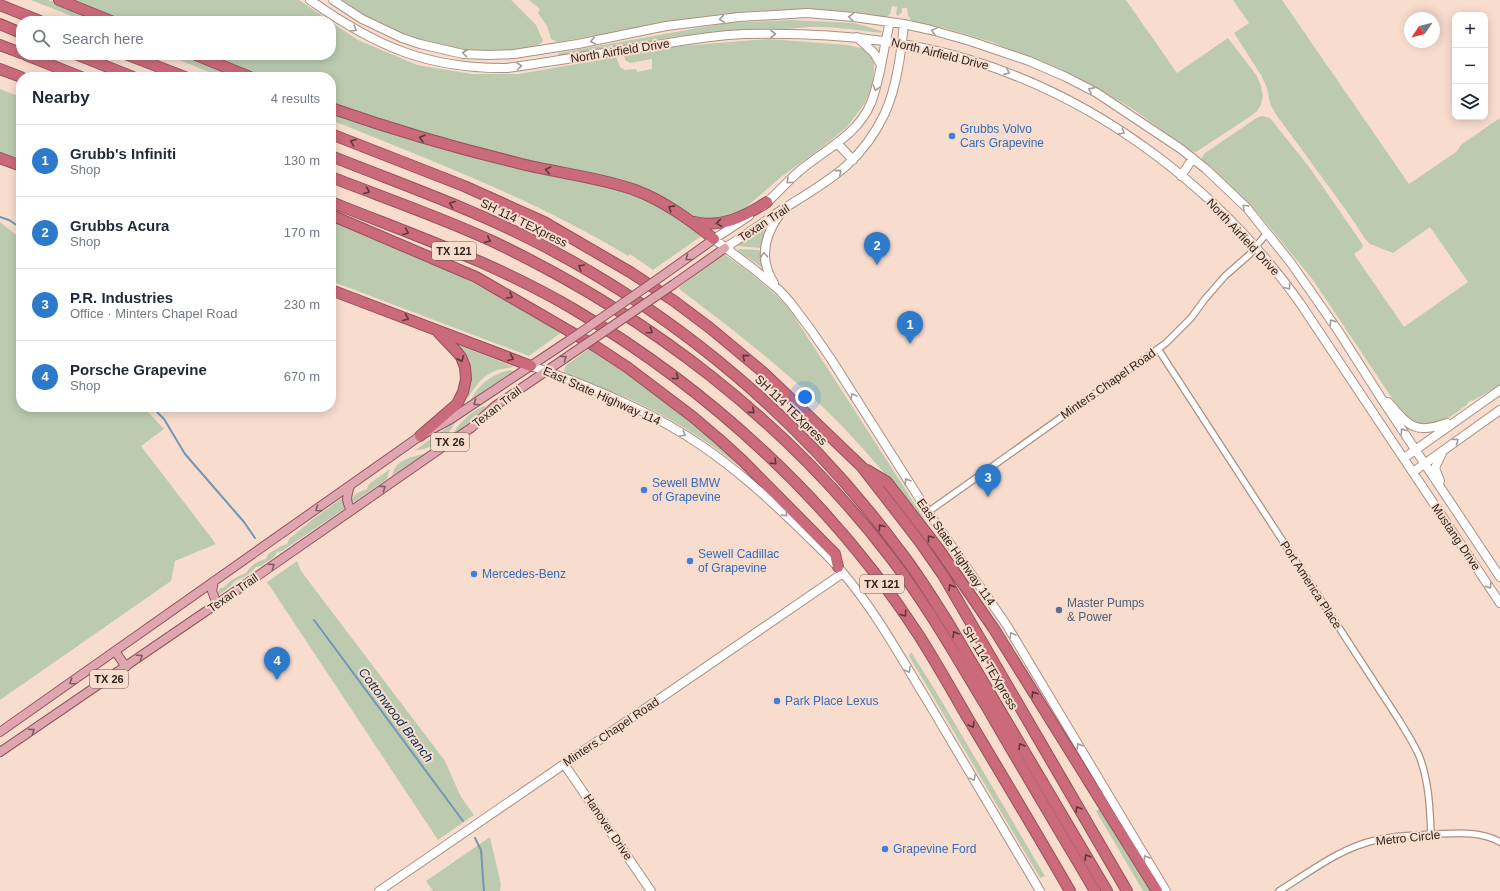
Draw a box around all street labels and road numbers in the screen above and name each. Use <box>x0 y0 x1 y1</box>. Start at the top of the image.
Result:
street label: North Airfield Drive <box>890 35 991 73</box>
street label: North Airfield Drive <box>570 36 671 66</box>
street label: SH 114 TEXpress <box>478 196 570 250</box>
street label: North Airfield Drive <box>1204 196 1282 279</box>
street label: Texan Trail <box>736 201 792 245</box>
road number: TX 121 <box>432 242 476 260</box>
street label: Minters Chapel Road <box>1058 346 1158 422</box>
street label: East State Highway 114 <box>541 364 663 428</box>
street label: SH 114 TEXpress <box>752 372 830 448</box>
street label: Texan Trail <box>470 384 524 430</box>
road number: TX 26 <box>431 433 469 451</box>
street label: East State Highway 114 <box>914 496 998 608</box>
street label: Mustang Drive <box>1429 501 1484 573</box>
street label: Port America Place <box>1277 538 1345 632</box>
street label: Texan Trail <box>205 571 261 615</box>
road number: TX 121 <box>860 575 904 593</box>
street label: SH 114 TEXpress <box>960 624 1020 712</box>
road number: TX 26 <box>90 670 128 688</box>
street label: Minters Chapel Road <box>560 695 662 769</box>
street label: Hanover Drive <box>581 791 635 863</box>
street label: Metro Circle <box>1375 828 1441 848</box>

